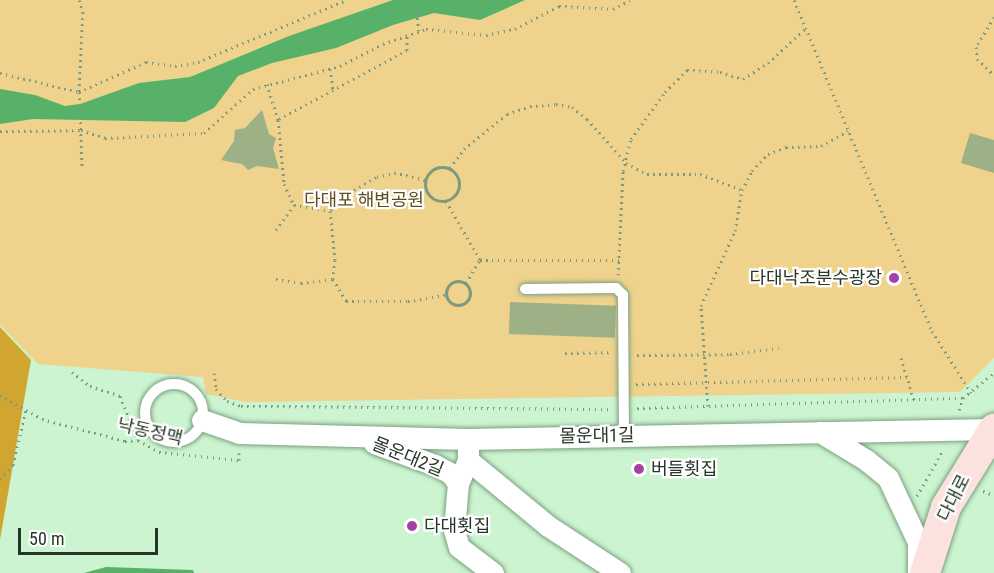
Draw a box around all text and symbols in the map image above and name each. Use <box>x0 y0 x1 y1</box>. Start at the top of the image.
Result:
park label: 다대포 해변공원 <box>304 189 424 211</box>
place label: 다대낙조분수광장 <box>750 267 882 289</box>
marker: 다대낙조분수광장 <box>887 271 901 285</box>
street label: 낙동정맥 <box>115 414 185 450</box>
street label: 몰운대1길 <box>559 425 635 447</box>
street label: 몰운대2길 <box>369 433 447 481</box>
place label: 버들횟집 <box>651 458 717 480</box>
marker: 버들횟집 <box>632 462 646 476</box>
street label: 다대로 <box>933 471 975 525</box>
place label: 다대횟집 <box>424 515 490 537</box>
scale bar <box>21 516 160 554</box>
marker: 다대횟집 <box>405 519 419 533</box>
text: 50 m <box>29 528 64 549</box>

